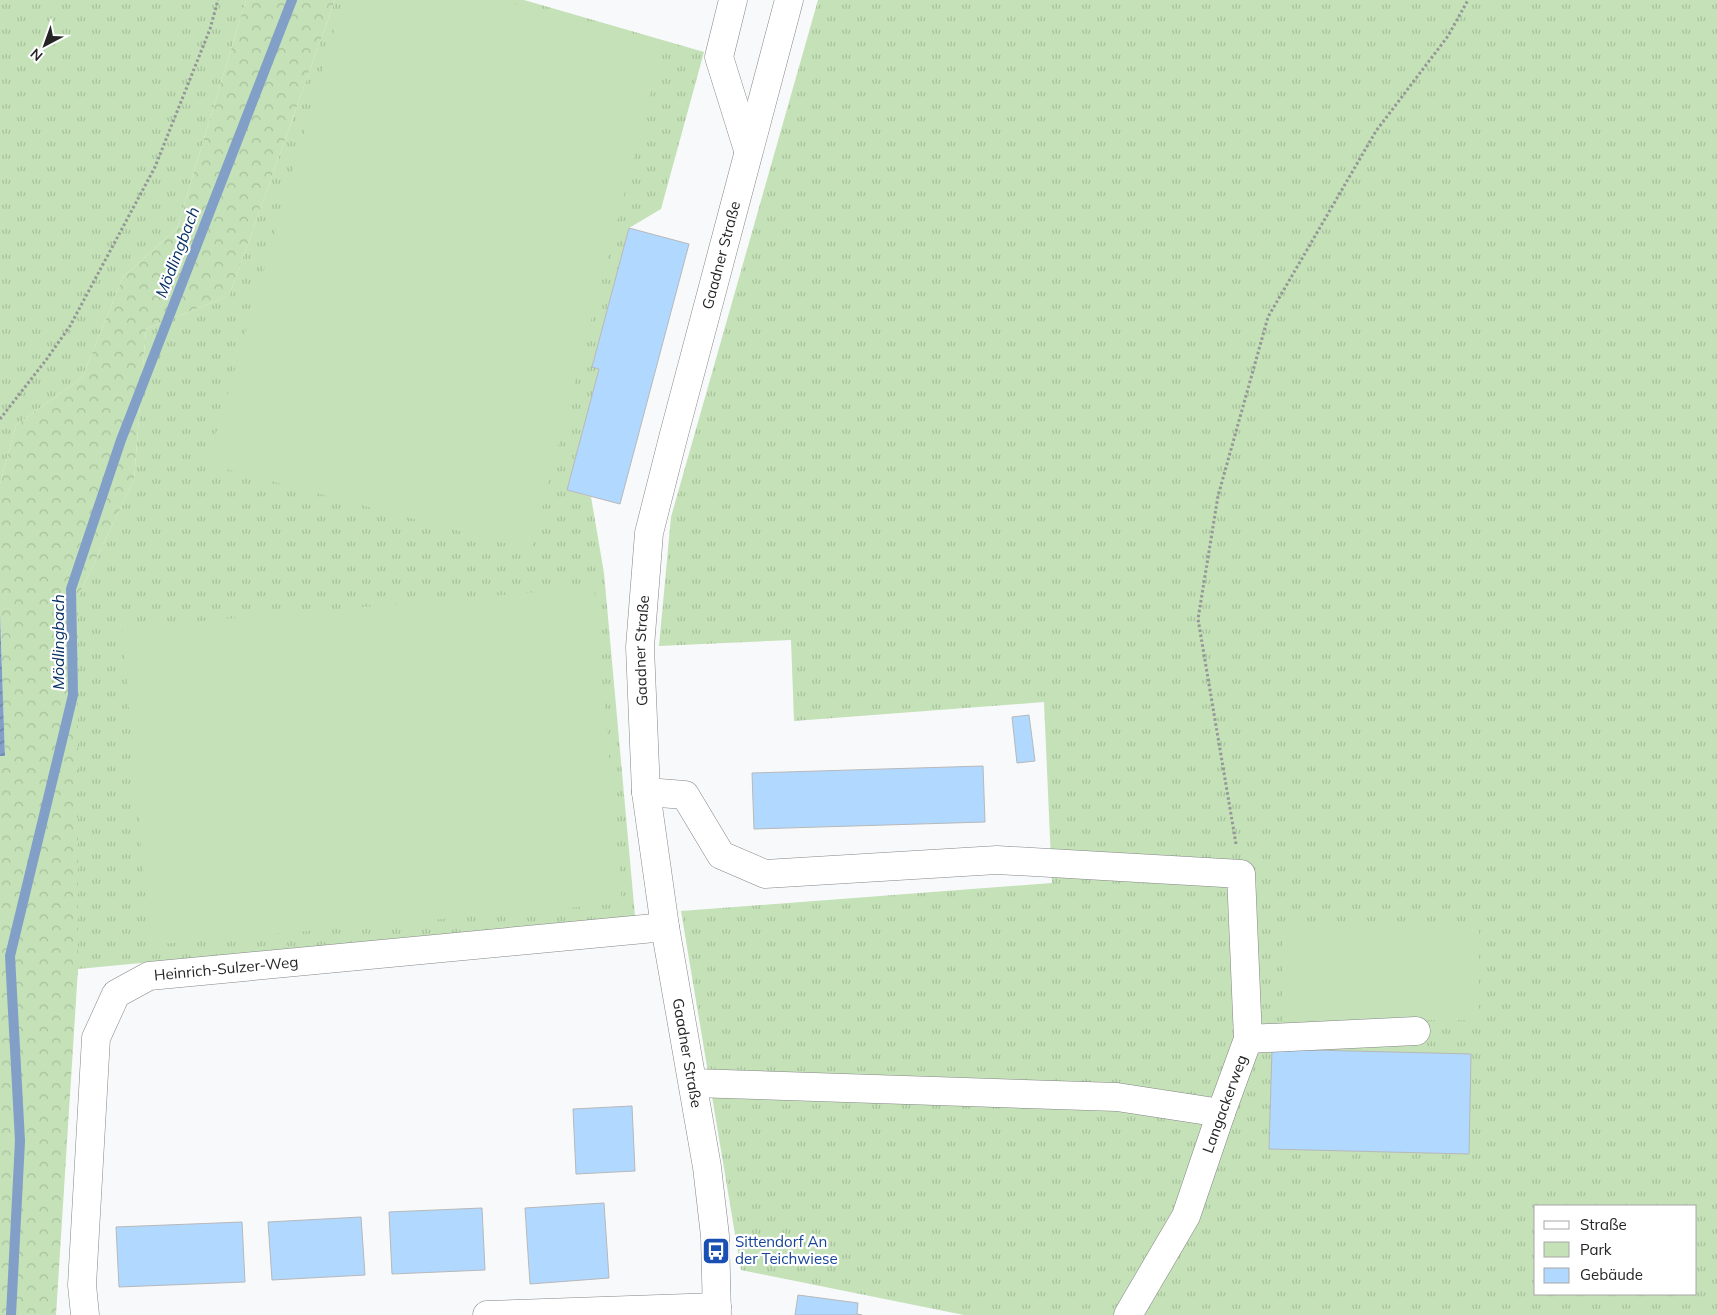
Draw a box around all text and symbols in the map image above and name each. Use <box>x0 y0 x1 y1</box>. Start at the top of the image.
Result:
north arrow <box>20 20 70 70</box>
text: N <box>27 45 46 65</box>
street label: Gaadner Straße <box>698 199 744 311</box>
water label: Mödlingbach <box>151 204 203 300</box>
water label: Mödlingbach <box>48 594 68 690</box>
street label: Gaadner Straße <box>630 594 653 706</box>
street label: Heinrich-Sulzer-Weg <box>153 952 299 984</box>
street label: Gaadner Straße <box>669 997 706 1109</box>
street label: Langackerweg <box>1198 1052 1251 1156</box>
legend <box>1534 1205 1697 1295</box>
text: Straße <box>1580 1215 1627 1234</box>
place label: Sittendorf An der Teichwiese <box>735 1232 838 1268</box>
bus stop icon: Sittendorf An der Teichwiese <box>701 1236 731 1266</box>
text: Park <box>1580 1240 1612 1259</box>
text: Gebäude <box>1580 1265 1643 1284</box>

